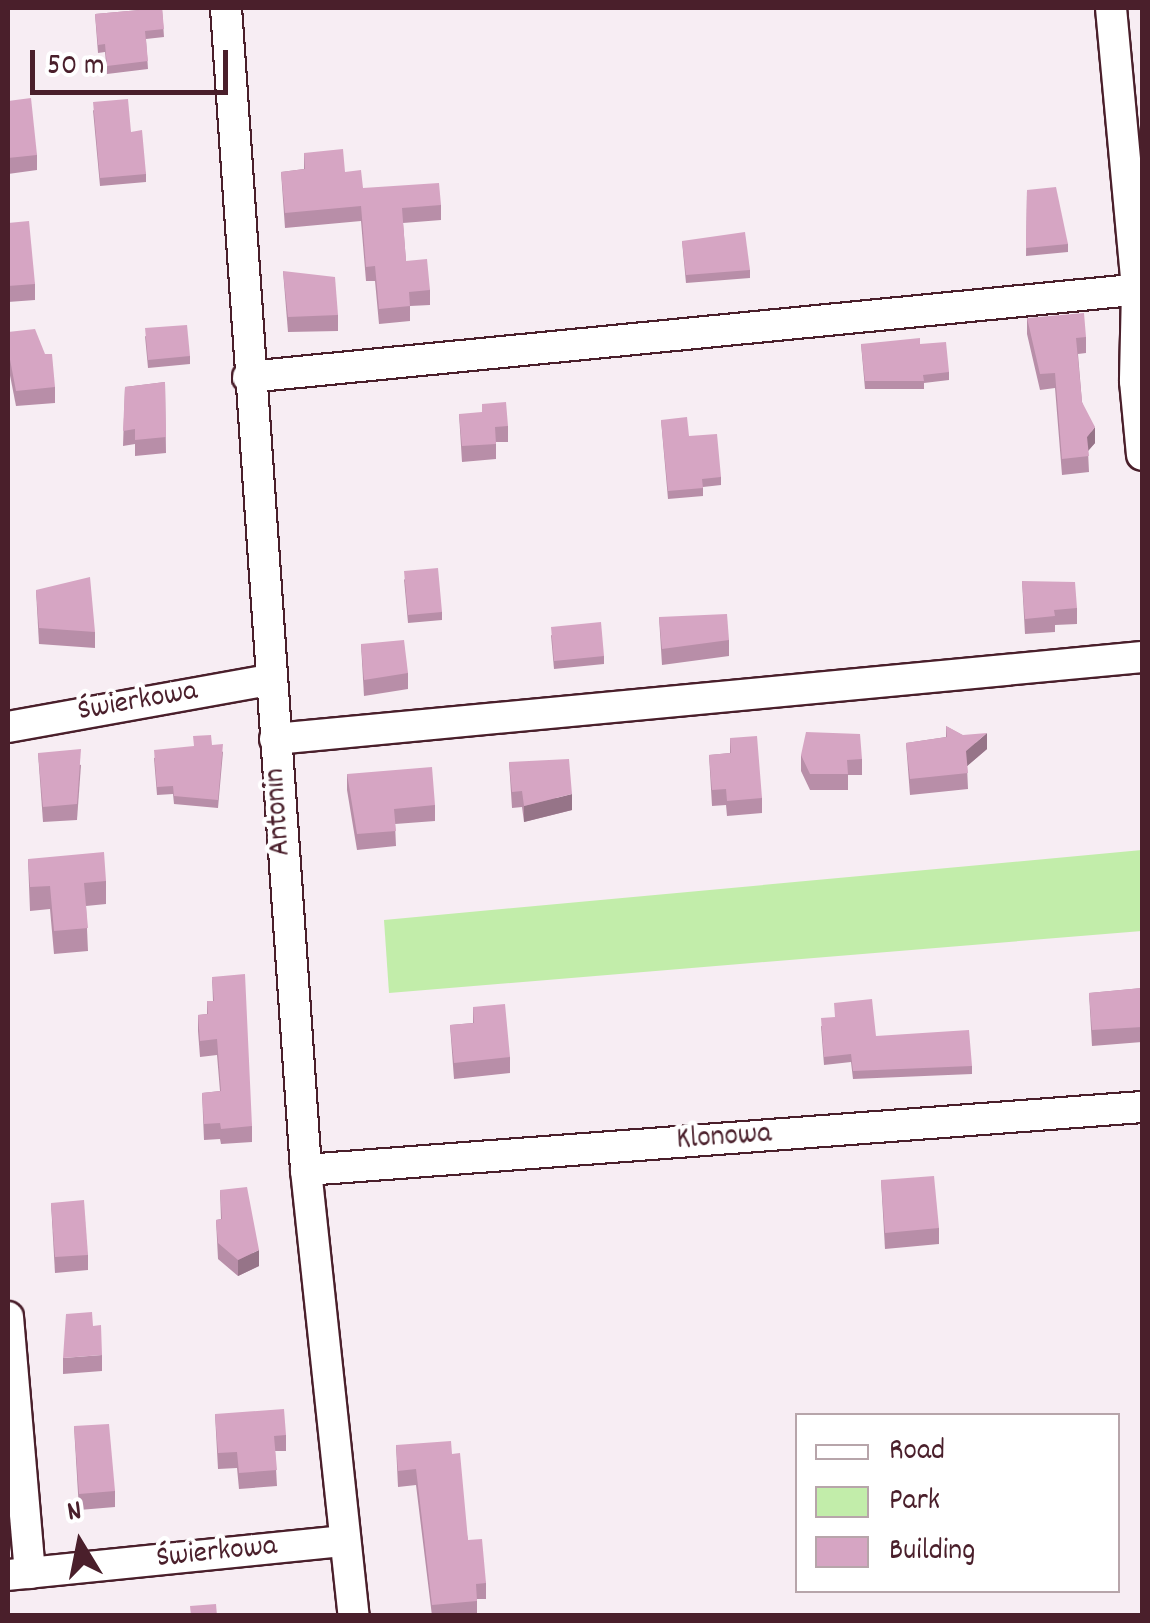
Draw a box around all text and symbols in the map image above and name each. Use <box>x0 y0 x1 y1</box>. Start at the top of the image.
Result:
scale bar <box>35 30 232 92</box>
text: 50 m <box>47 46 105 89</box>
street label: Świerkowa <box>76 675 200 731</box>
street label: Antonin <box>259 767 301 857</box>
street label: Klonowa <box>675 1118 773 1160</box>
legend <box>795 1413 1120 1593</box>
text: Road <box>889 1431 945 1474</box>
text: Park <box>889 1481 940 1524</box>
north arrow <box>30 1493 130 1593</box>
text: N <box>65 1493 85 1534</box>
street label: Świerkowa <box>155 1530 279 1578</box>
text: Building <box>889 1531 975 1574</box>

